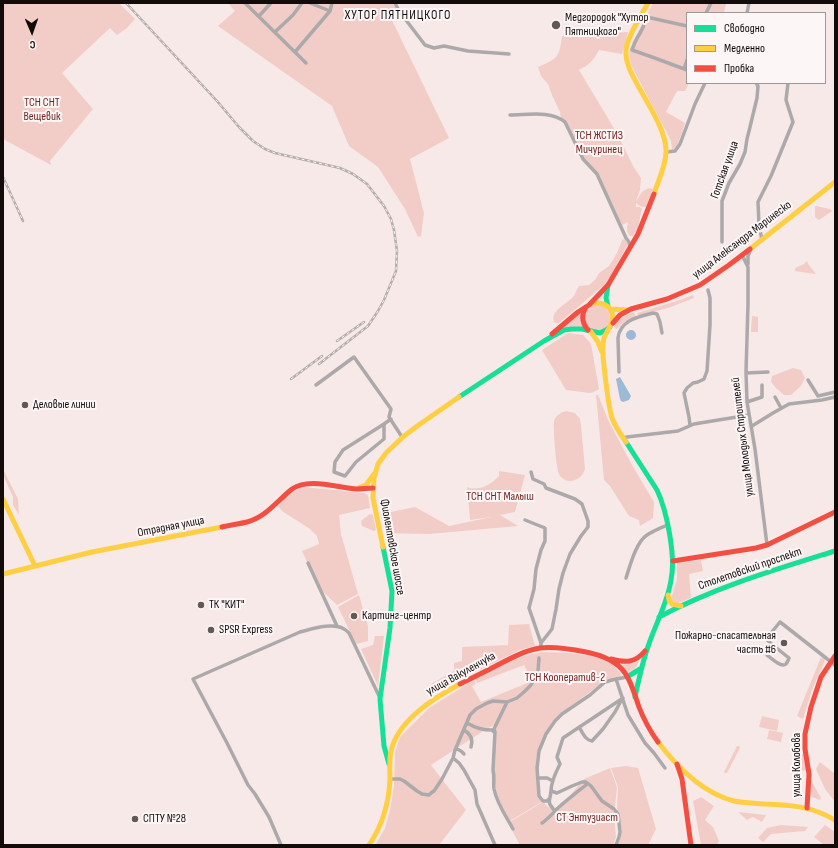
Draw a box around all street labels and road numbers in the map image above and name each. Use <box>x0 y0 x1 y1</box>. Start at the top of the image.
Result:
street label: Готская улица <box>708 139 742 201</box>
street label: улица Александра Маринеско <box>690 198 794 282</box>
street label: улица Молодых Строителей <box>729 377 757 497</box>
street label: Фиолентовское шоссе <box>376 498 408 596</box>
street label: Отрадная улица <box>136 513 206 541</box>
street label: Столетовский проспект <box>696 545 804 593</box>
street label: улица Вакуленчука <box>424 649 498 699</box>
street label: улица Колобова <box>790 733 804 797</box>

